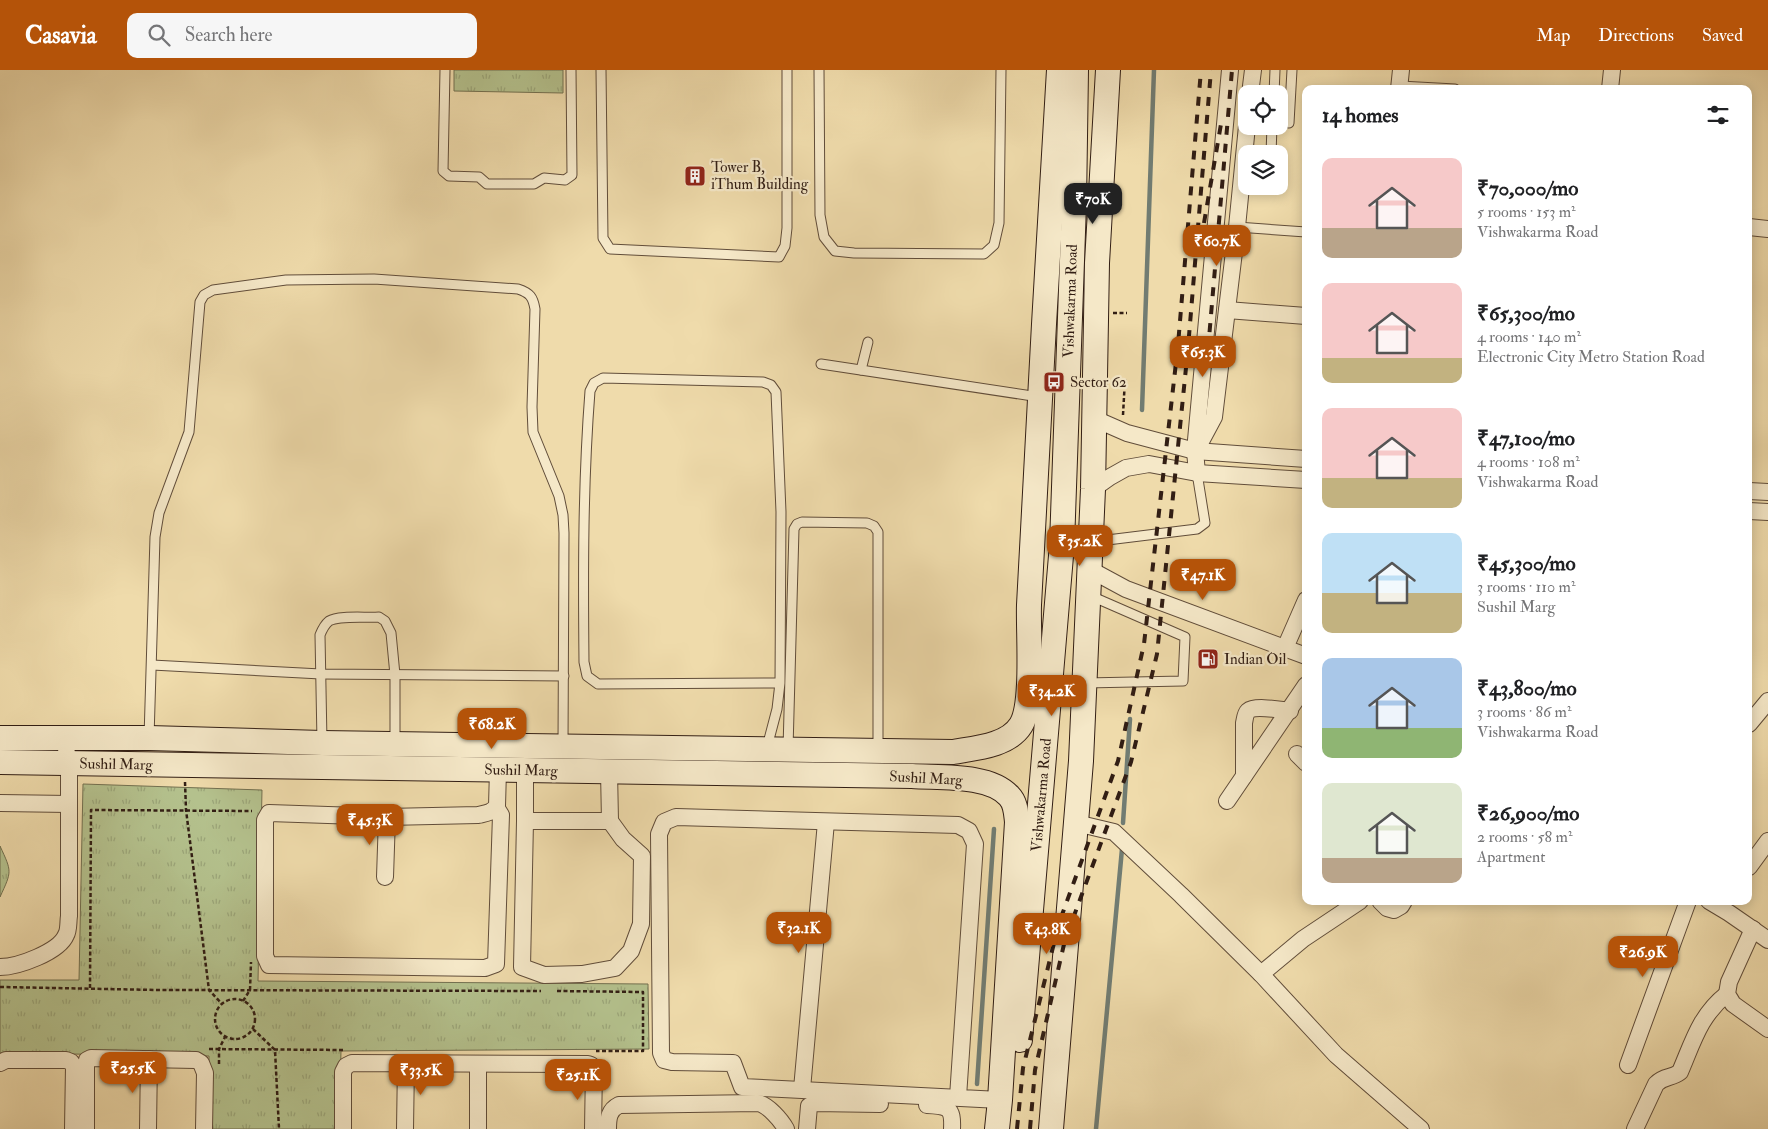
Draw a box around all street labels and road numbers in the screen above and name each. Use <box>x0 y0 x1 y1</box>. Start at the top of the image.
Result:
street label: Vishwakarma Road <box>1059 243 1082 358</box>
street label: Vishwakarma Road <box>1027 737 1056 853</box>
street label: Sushil Marg <box>79 754 154 775</box>
street label: Sushil Marg <box>484 760 559 781</box>
street label: Sushil Marg <box>889 767 964 790</box>

